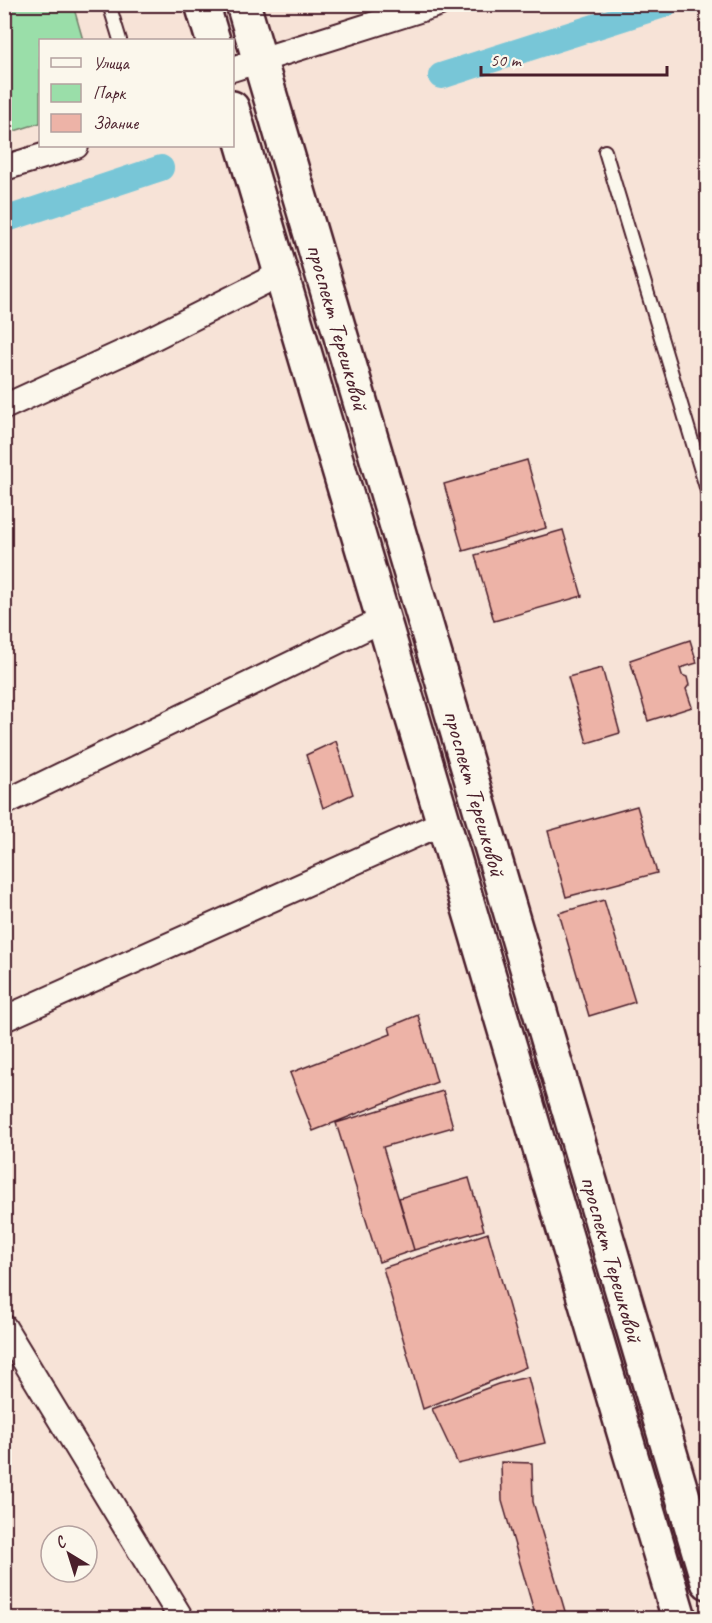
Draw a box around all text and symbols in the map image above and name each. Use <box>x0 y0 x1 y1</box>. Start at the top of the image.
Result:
legend <box>39 39 234 147</box>
scale bar <box>481 39 667 77</box>
text: 50 m <box>490 49 523 71</box>
text: Улица <box>93 52 130 74</box>
text: Парк <box>93 82 127 104</box>
text: Здание <box>93 112 139 134</box>
street label: проспект Терешковой <box>300 240 377 416</box>
street label: проспект Терешковой <box>437 706 514 882</box>
street label: проспект Терешковой <box>574 1172 651 1348</box>
north arrow <box>39 1524 99 1584</box>
text: С <box>51 1531 71 1553</box>

